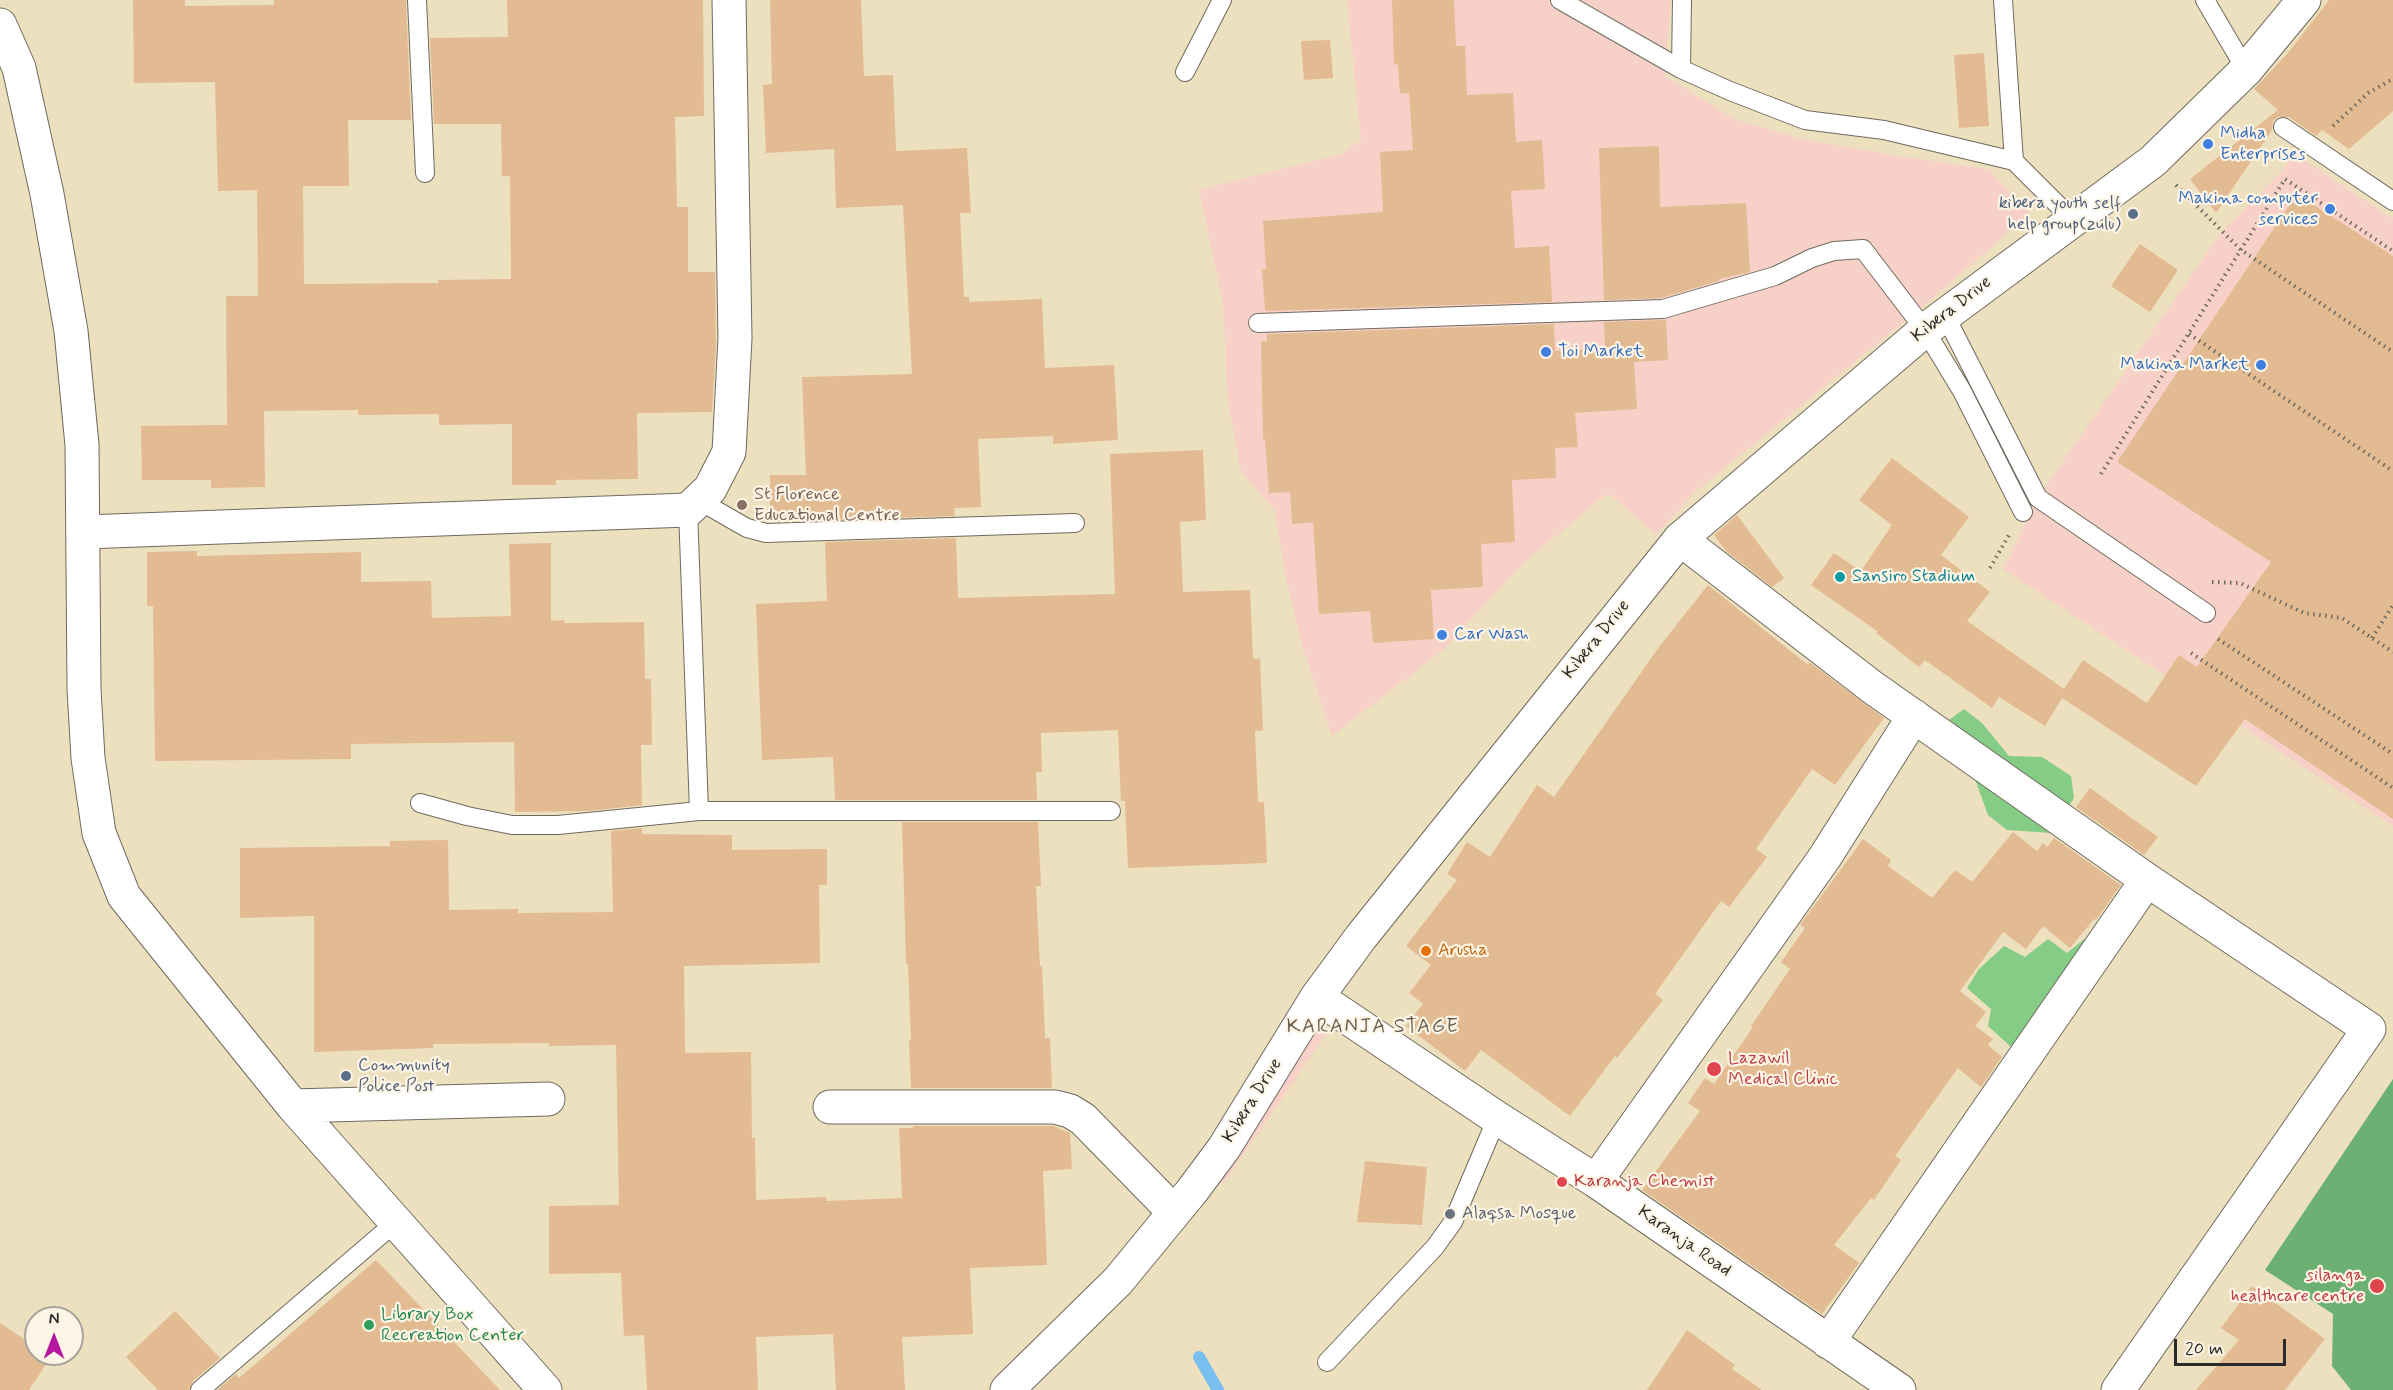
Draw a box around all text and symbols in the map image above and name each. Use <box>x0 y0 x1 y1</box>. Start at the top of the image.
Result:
place label: Midha Enterprises <box>2220 123 2306 166</box>
marker: Midha Enterprises <box>2201 137 2215 151</box>
place label: Makina computer services <box>2178 188 2318 230</box>
place label: kibera youth self help group(zulu) <box>1999 193 2121 236</box>
marker: Makina computer services <box>2323 202 2337 216</box>
marker: kibera youth self help group(zulu) <box>2126 207 2140 221</box>
street label: Kibera Drive <box>1908 272 1996 348</box>
place label: Toi Market <box>1558 341 1643 363</box>
marker: Toi Market <box>1539 345 1553 359</box>
place label: Makina Market <box>2120 354 2249 376</box>
marker: Makina Market <box>2254 358 2268 372</box>
place label: St Florence Educational Centre <box>754 484 900 526</box>
marker: St Florence Educational Centre <box>735 498 749 512</box>
place label: Sansiro Stadium <box>1852 566 1975 588</box>
marker: Sansiro Stadium <box>1833 570 1847 584</box>
street label: Kibera Drive <box>1559 596 1635 684</box>
place label: Car Wash <box>1454 624 1529 646</box>
marker: Car Wash <box>1435 628 1449 642</box>
place label: Arusha <box>1438 940 1488 962</box>
marker: Arusha <box>1419 944 1433 958</box>
district label: KARANJA STAGE <box>1285 1016 1461 1040</box>
place label: Lazawil Medical Clinic <box>1728 1048 1838 1090</box>
place label: Community Police Post <box>358 1055 450 1098</box>
street label: Kibera Drive <box>1219 1055 1287 1147</box>
marker: Lazawil Medical Clinic <box>1705 1060 1723 1078</box>
marker: Community Police Post <box>339 1069 353 1083</box>
place label: Karanja Chemist <box>1574 1171 1715 1193</box>
marker: Karanja Chemist <box>1555 1175 1569 1189</box>
street label: Karanja Road <box>1633 1202 1735 1282</box>
place label: Alaqsa Mosque <box>1462 1203 1576 1225</box>
marker: Alaqsa Mosque <box>1443 1207 1457 1221</box>
place label: silanga healthcare centre <box>2231 1265 2364 1308</box>
marker: silanga healthcare centre <box>2368 1277 2386 1295</box>
place label: Library Box Recreation Center <box>381 1304 524 1346</box>
north arrow <box>24 1306 84 1366</box>
text: N <box>49 1309 59 1330</box>
marker: Library Box Recreation Center <box>362 1318 376 1332</box>
scale bar <box>2177 1327 2290 1365</box>
text: 20 m <box>2185 1337 2223 1361</box>

